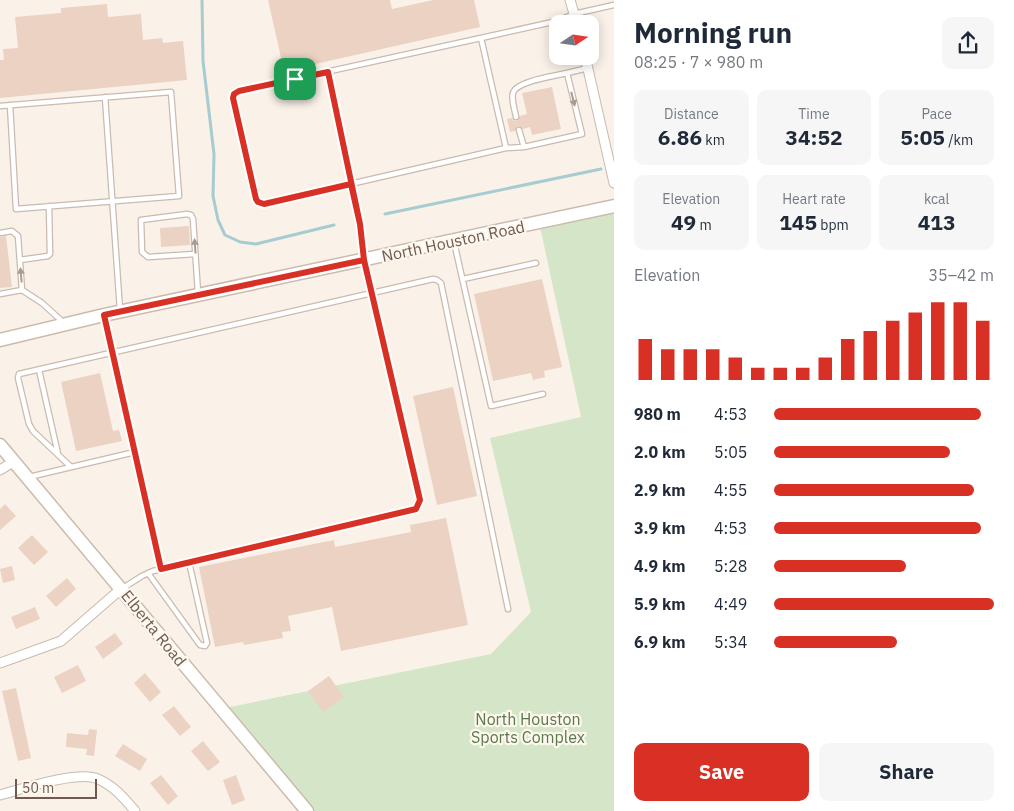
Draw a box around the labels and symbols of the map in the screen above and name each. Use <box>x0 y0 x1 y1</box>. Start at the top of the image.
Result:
north arrow <box>549 15 599 65</box>
pin <box>274 58 316 100</box>
one-way arrow <box>569 92 577 107</box>
street label: North Houston Road <box>380 216 526 266</box>
one-way arrow <box>190 238 198 254</box>
one-way arrow <box>17 267 25 283</box>
street label: Elberta Road <box>117 586 191 670</box>
park label: North Houston Sports Complex <box>471 709 585 747</box>
scale bar <box>15 776 98 799</box>

